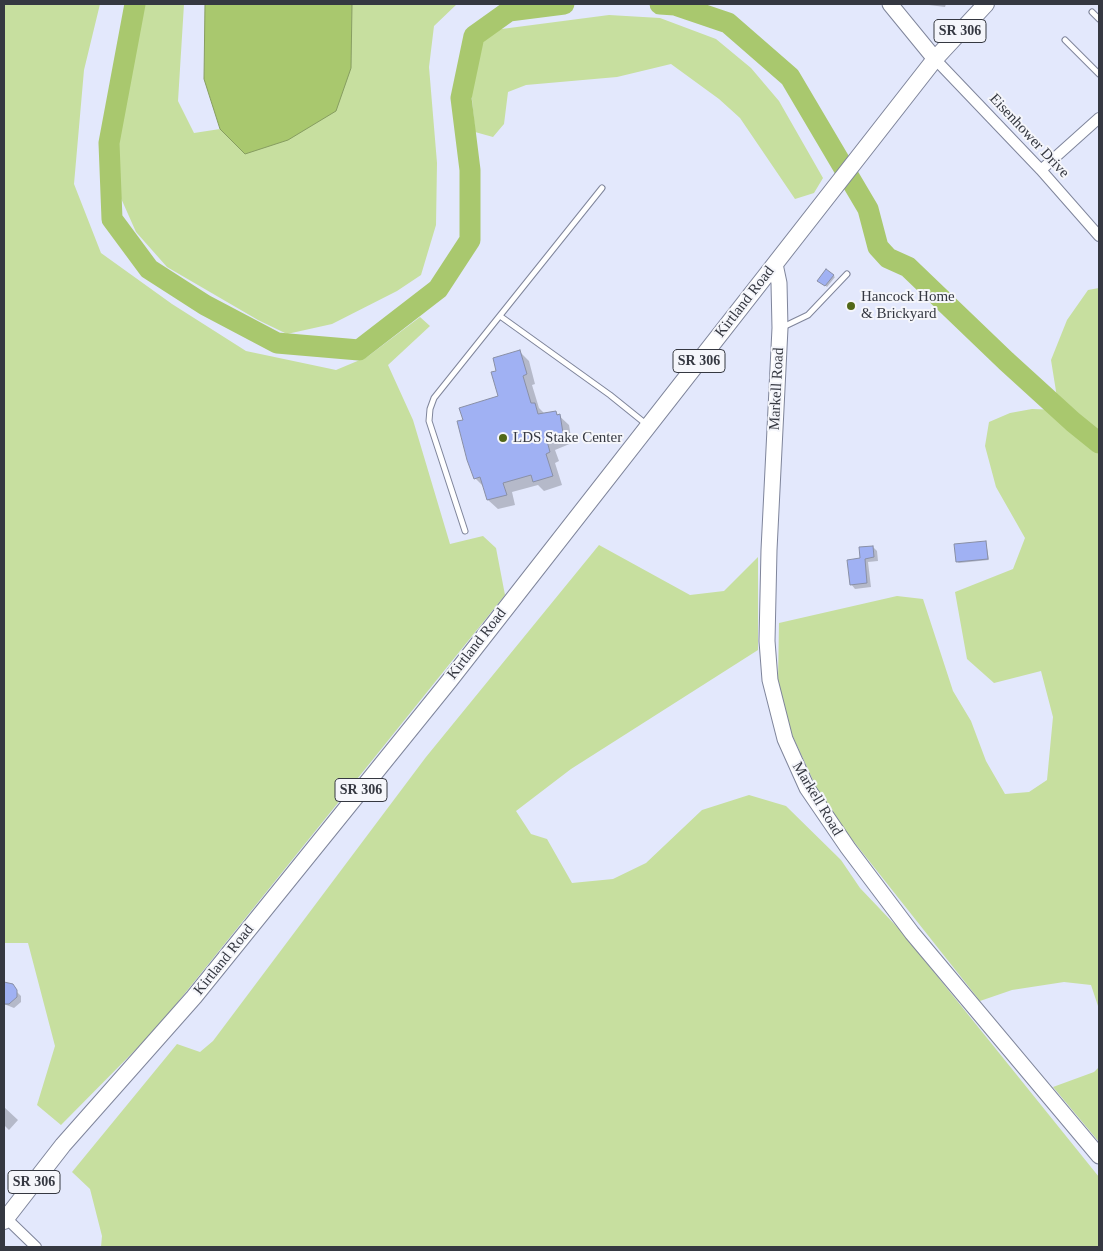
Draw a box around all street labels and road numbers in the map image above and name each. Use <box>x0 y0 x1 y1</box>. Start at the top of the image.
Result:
road number: SR 306 <box>934 20 986 42</box>
street label: Eisenhower Drive <box>985 90 1073 182</box>
street label: Kirtland Road <box>712 263 778 341</box>
street label: Markell Road <box>766 347 788 431</box>
road number: SR 306 <box>673 350 725 372</box>
street label: Kirtland Road <box>444 605 510 683</box>
street label: Markell Road <box>788 759 846 839</box>
road number: SR 306 <box>335 778 387 802</box>
street label: Kirtland Road <box>190 921 258 999</box>
road number: SR 306 <box>8 1170 60 1194</box>

